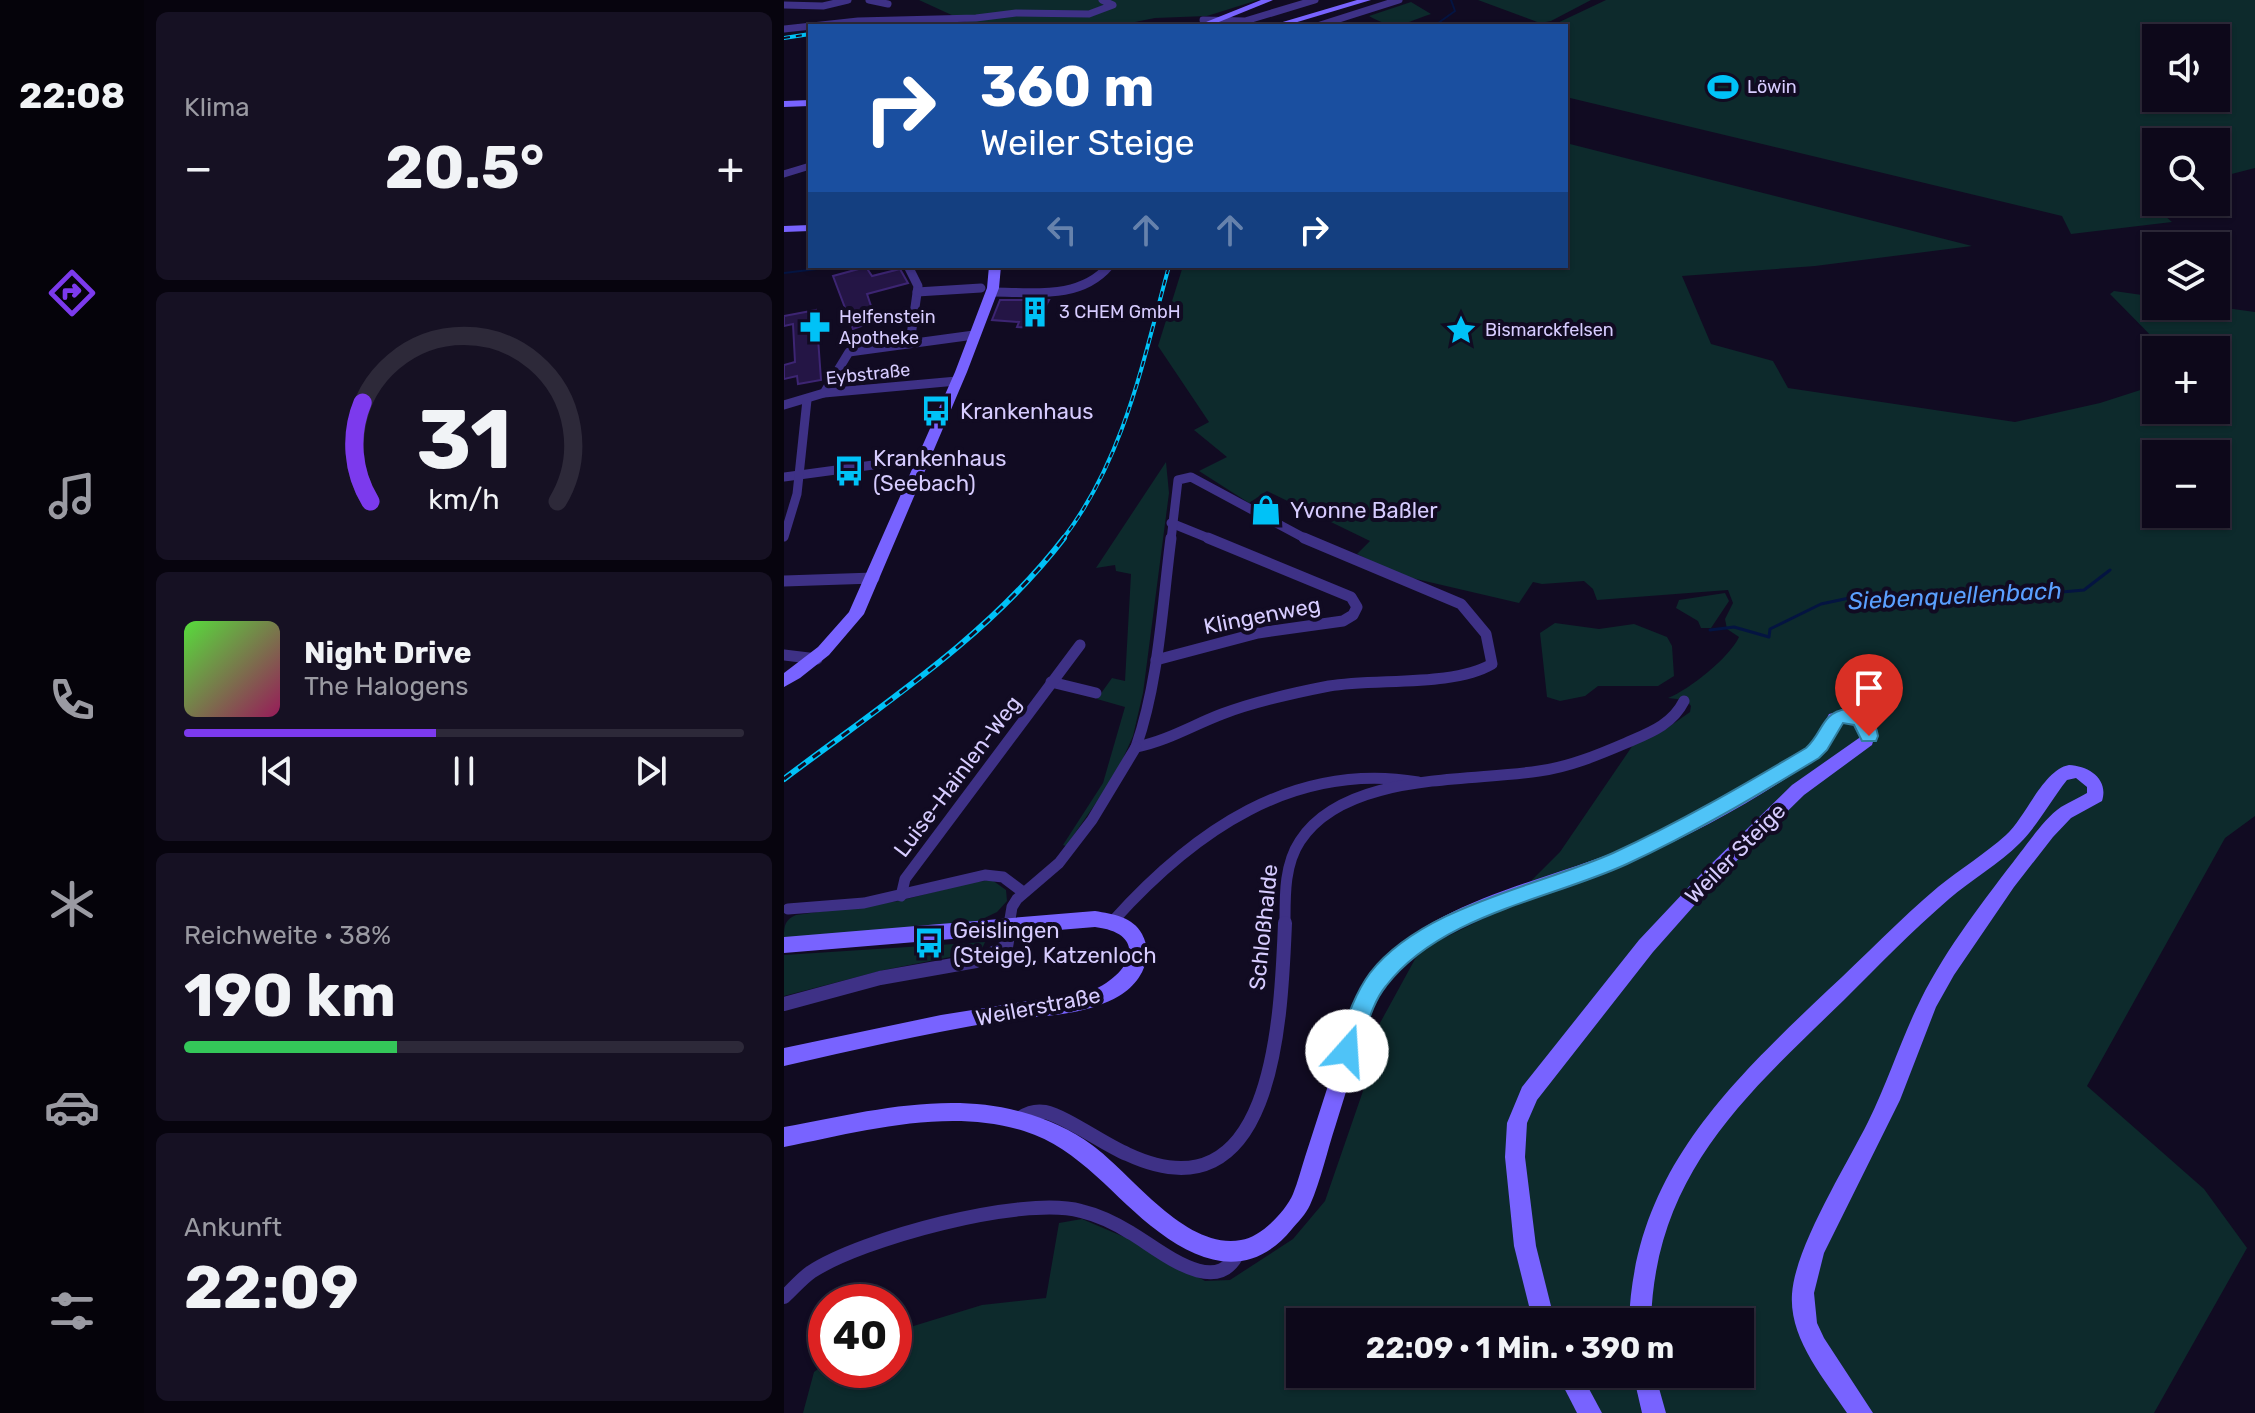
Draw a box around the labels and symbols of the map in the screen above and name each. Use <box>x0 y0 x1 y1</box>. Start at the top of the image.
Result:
sports icon: Löwin <box>1706 70 1740 104</box>
place label: Löwin <box>1747 76 1797 98</box>
building icon: 3 CHEM GmbH <box>1018 295 1052 329</box>
place label: 3 CHEM GmbH <box>1059 301 1181 323</box>
place label: Helfenstein Apotheke <box>839 306 936 349</box>
pharmacy icon: Helfenstein Apotheke <box>798 310 832 344</box>
place icon: Bismarckfelsen <box>1444 313 1478 347</box>
place label: Bismarckfelsen <box>1485 319 1614 341</box>
street label: Eybstraße <box>825 359 911 389</box>
bus stop icon: Krankenhaus <box>919 394 953 428</box>
place label: Krankenhaus <box>960 398 1093 425</box>
place label: Krankenhaus (Seebach) <box>873 445 1006 497</box>
bus stop icon: Krankenhaus (Seebach) <box>832 454 866 488</box>
shop icon: Yvonne Baßler <box>1249 493 1283 527</box>
place label: Yvonne Baßler <box>1290 497 1438 524</box>
water label: Siebenquellenbach <box>1847 576 2063 616</box>
street label: Klingenweg <box>1201 591 1323 640</box>
pin <box>1835 654 1903 736</box>
street label: Luise-Hainlen-Weg <box>888 690 1027 862</box>
street label: Weiler Steige <box>1679 797 1791 909</box>
street label: Schloßhalde <box>1243 863 1284 991</box>
place label: Geislingen (Steige), Katzenloch <box>953 917 1157 969</box>
bus stop icon: Geislingen (Steige), Katzenloch <box>912 926 946 960</box>
street label: Weilerstraße <box>974 981 1103 1032</box>
position arrow <box>1305 1009 1389 1093</box>
speed limit sign: 40 <box>808 1284 912 1388</box>

